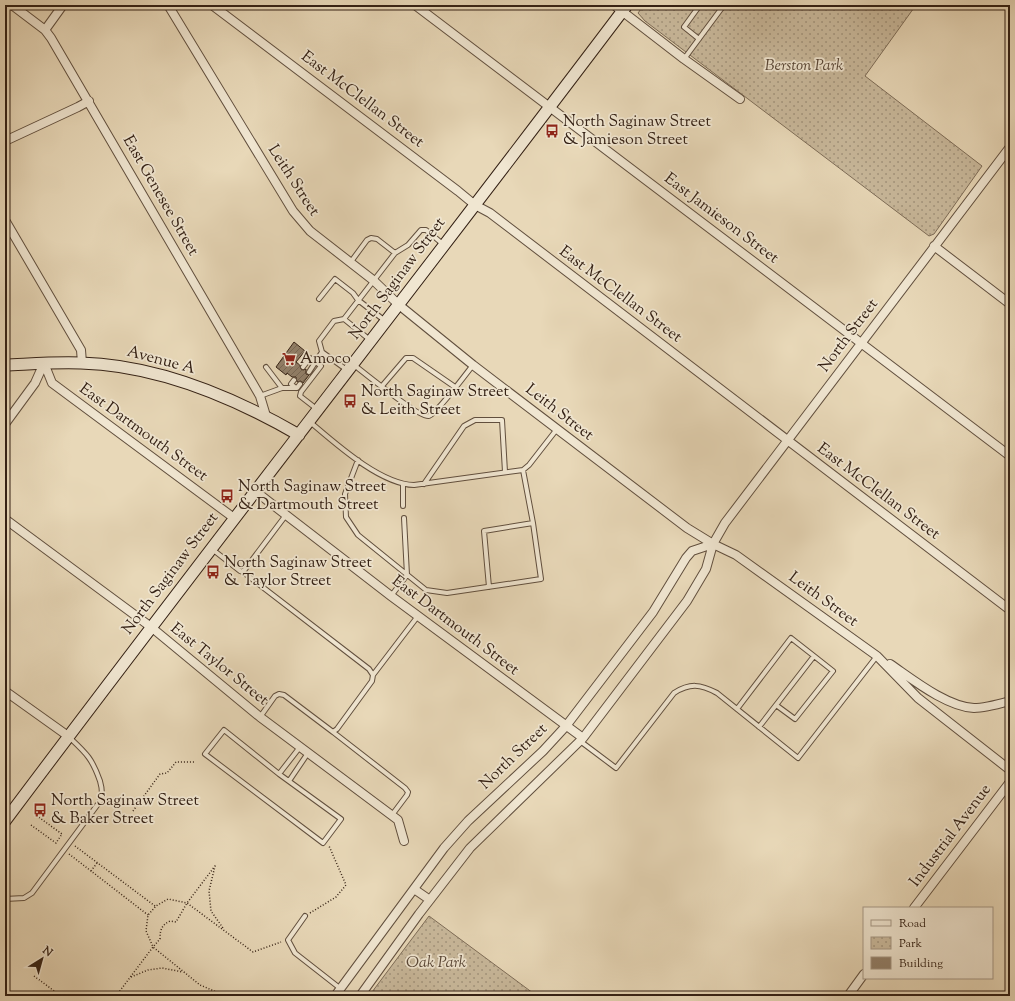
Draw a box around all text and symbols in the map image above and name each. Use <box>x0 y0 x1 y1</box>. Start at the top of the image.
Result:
street label: East McClellan Street <box>296 46 429 154</box>
park label: Berston Park <box>765 55 843 78</box>
place label: North Saginaw Street & Jamieson Street <box>563 111 711 152</box>
bus stop icon: North Saginaw Street & Jamieson Street <box>544 123 560 139</box>
street label: East Genesee Street <box>116 132 204 261</box>
street label: Leith Street <box>261 141 325 222</box>
street label: East Jamieson Street <box>659 168 784 270</box>
street label: North Saginaw Street <box>344 213 452 345</box>
street label: East McClellan Street <box>554 241 687 349</box>
street label: North Street <box>814 294 885 378</box>
street label: Avenue A <box>124 341 198 381</box>
place label: Amoco <box>300 348 351 371</box>
supermarket icon: Amoco <box>281 351 297 367</box>
street label: East Dartmouth Street <box>74 378 213 488</box>
street label: Leith Street <box>520 379 598 447</box>
place label: North Saginaw Street & Leith Street <box>361 381 509 422</box>
bus stop icon: North Saginaw Street & Leith Street <box>342 393 358 409</box>
street label: East McClellan Street <box>812 438 945 546</box>
place label: North Saginaw Street & Dartmouth Street <box>238 476 386 517</box>
bus stop icon: North Saginaw Street & Dartmouth Street <box>219 488 235 504</box>
street label: North Saginaw Street <box>117 508 225 640</box>
place label: North Saginaw Street & Taylor Street <box>224 552 372 593</box>
bus stop icon: North Saginaw Street & Taylor Street <box>205 564 221 580</box>
street label: Leith Street <box>783 567 863 633</box>
street label: East Dartmouth Street <box>387 570 524 682</box>
street label: East Taylor Street <box>165 618 274 712</box>
street label: North Street <box>475 718 554 795</box>
street label: Industrial Avenue <box>905 780 997 892</box>
place label: North Saginaw Street & Baker Street <box>51 790 199 831</box>
bus stop icon: North Saginaw Street & Baker Street <box>32 802 48 818</box>
legend <box>863 907 993 979</box>
text: Road <box>899 915 926 933</box>
text: Park <box>899 935 922 953</box>
north arrow <box>22 939 62 979</box>
text: N <box>38 942 56 961</box>
park label: Oak Park <box>406 952 466 975</box>
text: Building <box>899 955 943 973</box>

